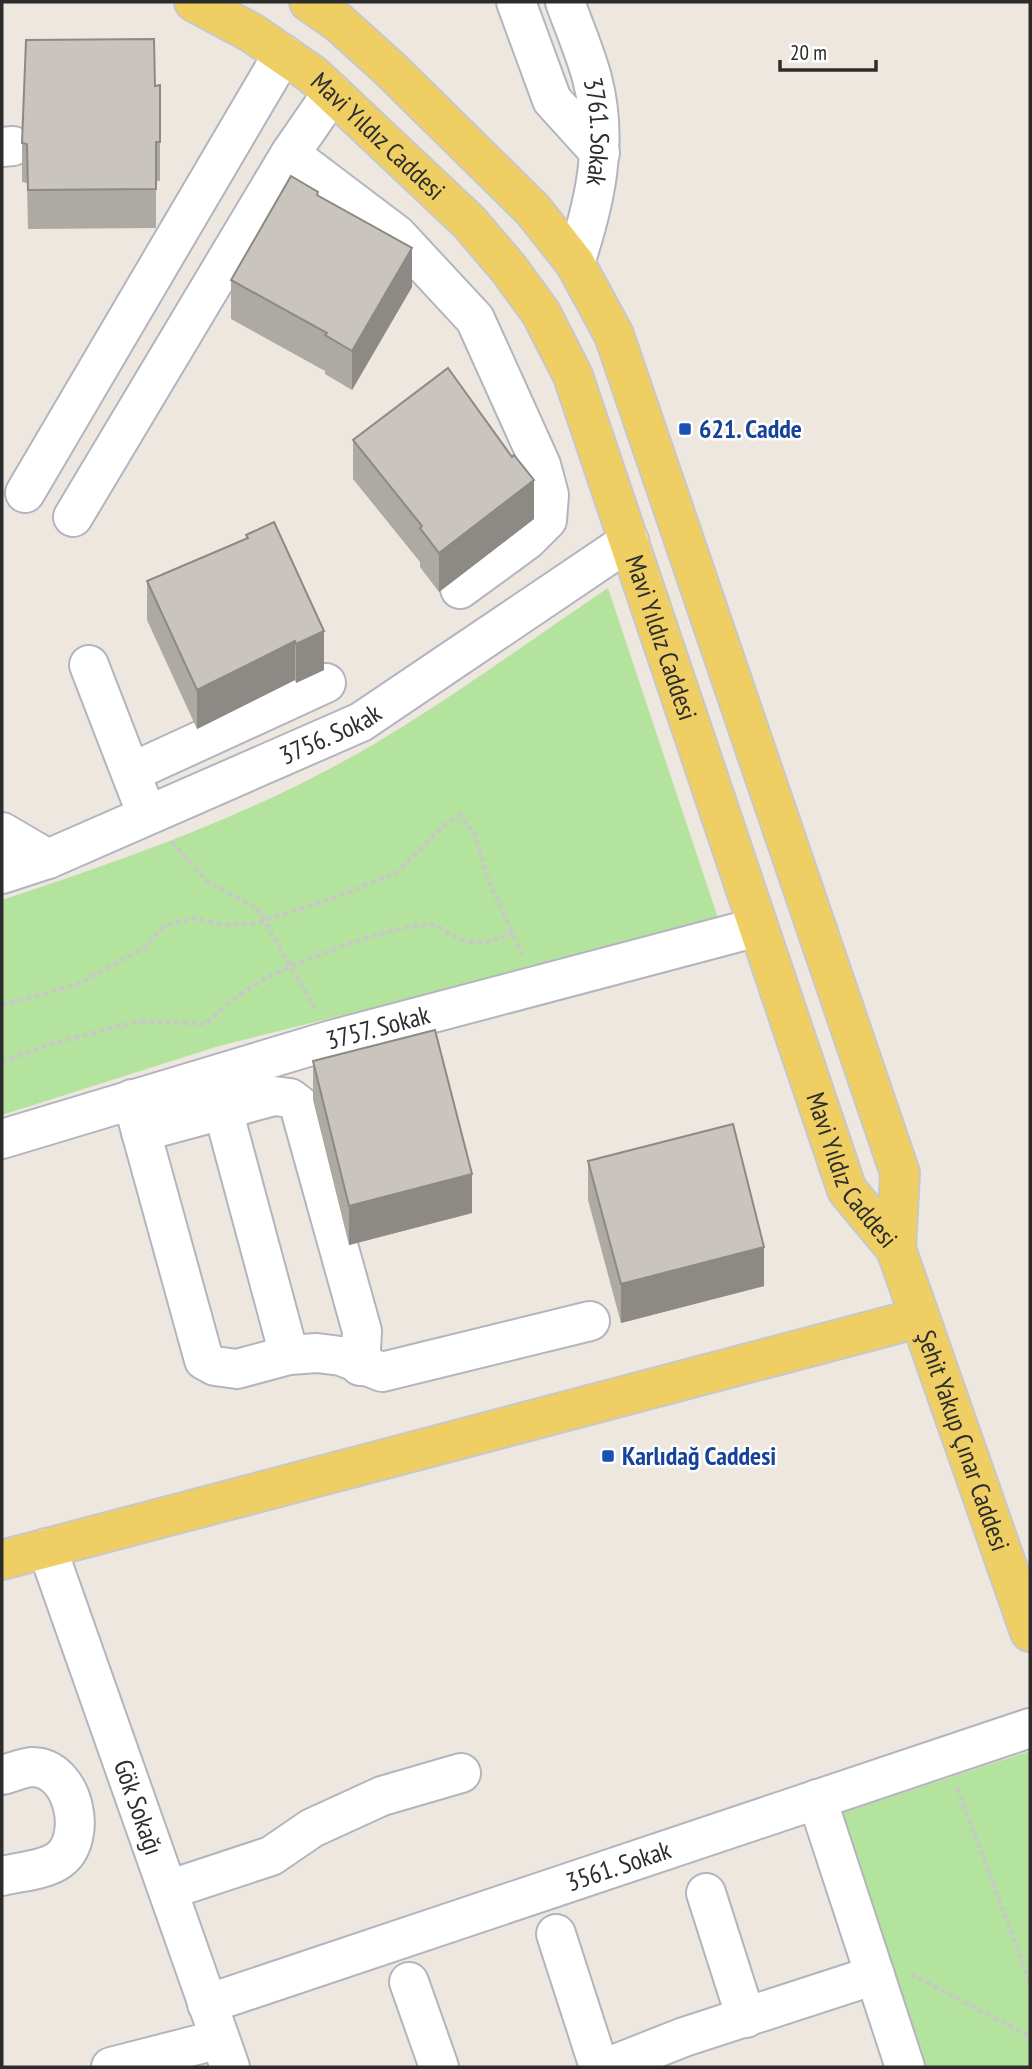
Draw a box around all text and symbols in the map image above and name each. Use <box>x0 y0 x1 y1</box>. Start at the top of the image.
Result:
scale bar <box>780 28 876 72</box>
text: 20 m <box>790 39 827 66</box>
street label: Mavi Yıldız Caddesi <box>304 65 452 207</box>
street label: 3761. Sokak <box>577 74 617 188</box>
place label: 621. Cadde <box>699 412 802 445</box>
marker: 621. Cadde <box>677 421 693 437</box>
street label: Mavi Yıldız Caddesi <box>618 551 705 724</box>
street label: 3756. Sokak <box>274 696 387 772</box>
street label: 3757. Sokak <box>322 998 433 1057</box>
street label: Mavi Yıldız Caddesi <box>799 1088 905 1254</box>
street label: Şehit Yakup Çınar Caddesi <box>910 1326 1017 1555</box>
place label: Karlıdağ Caddesi <box>622 1439 776 1472</box>
marker: Karlıdağ Caddesi <box>600 1448 616 1464</box>
street label: Gök Sokağı <box>107 1755 171 1859</box>
street label: 3561. Sokak <box>562 1833 675 1898</box>

